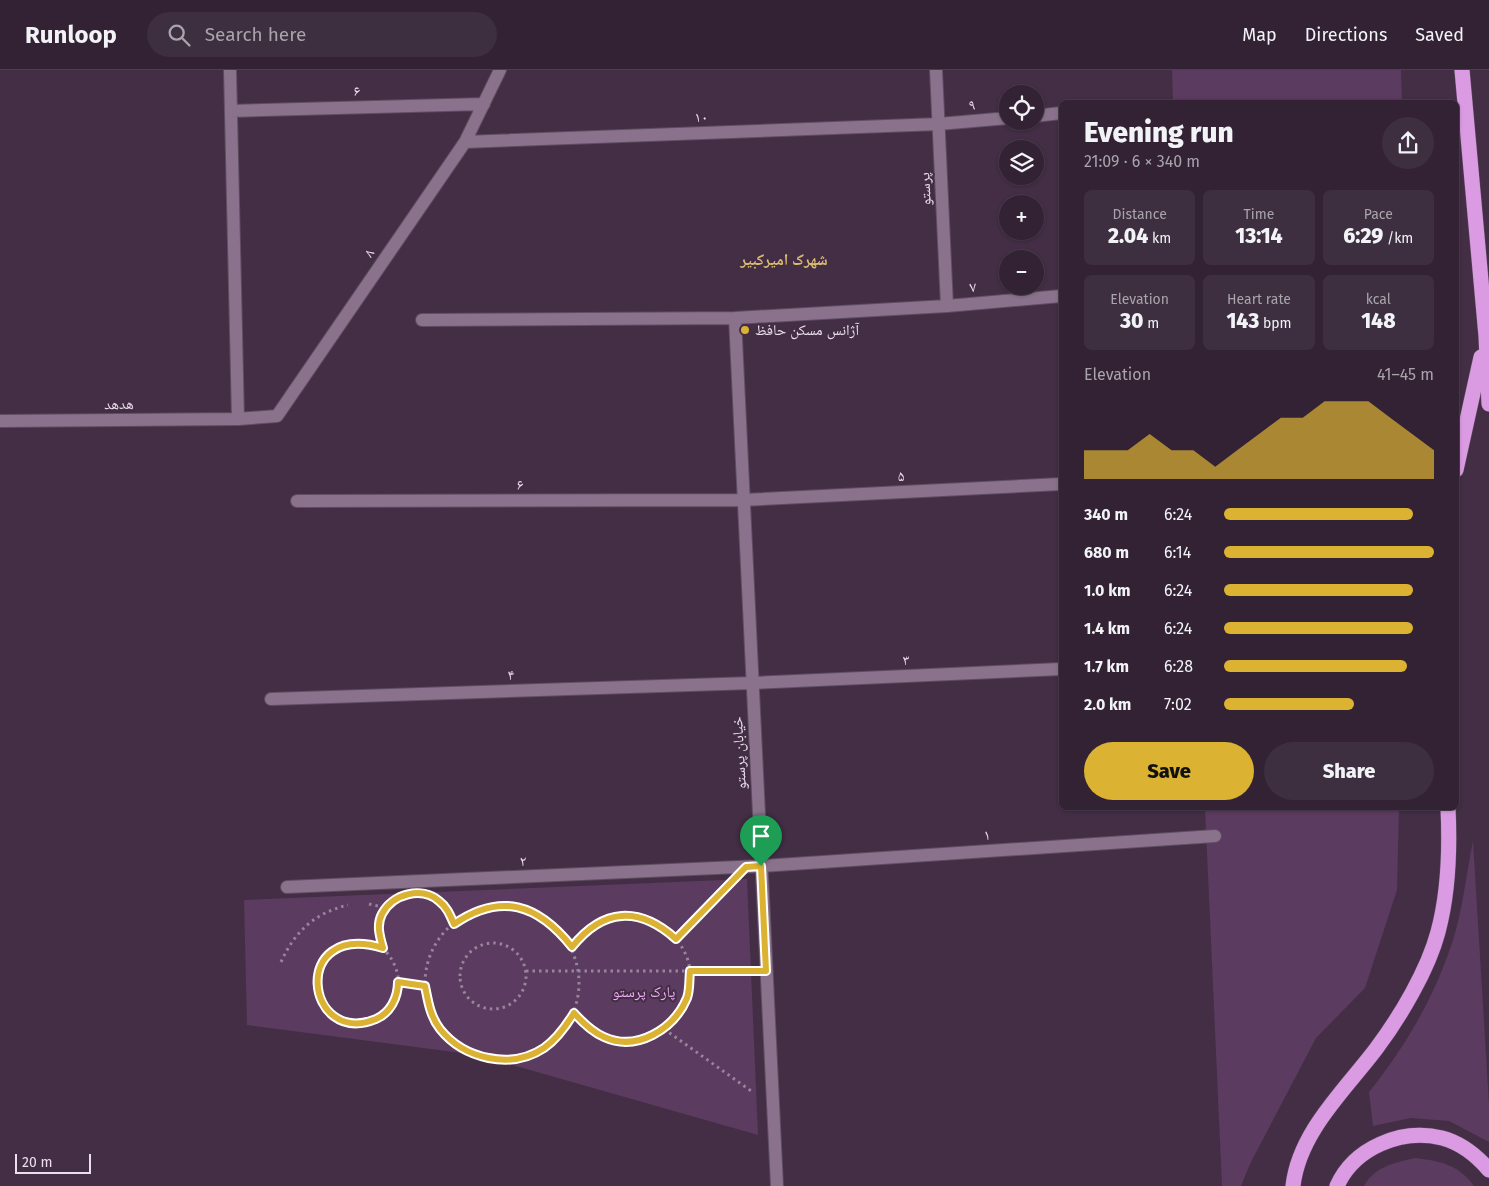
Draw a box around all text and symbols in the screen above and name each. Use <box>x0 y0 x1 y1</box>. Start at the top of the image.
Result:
search box <box>147 12 497 57</box>
text: Runloop <box>25 21 117 49</box>
icon: search <box>165 21 193 49</box>
text: Search here <box>205 23 306 46</box>
text: Map <box>1242 24 1277 46</box>
text: Directions <box>1305 24 1387 46</box>
text: Saved <box>1415 24 1464 46</box>
street label: ۶ <box>353 82 361 100</box>
map controls <box>999 85 1044 295</box>
button: locate <box>999 85 1044 130</box>
street label: ۹ <box>968 96 976 114</box>
street label: ۱۰ <box>694 108 708 126</box>
text: Evening run <box>1084 116 1234 149</box>
button: share <box>1382 117 1434 169</box>
button: layers <box>999 140 1044 185</box>
text: 21:09 · 6 × 340 m <box>1084 152 1200 171</box>
street label: پرستو <box>915 172 935 206</box>
button: + <box>999 195 1044 240</box>
text: Distance <box>1113 206 1167 223</box>
text: Time <box>1244 206 1274 223</box>
text: Pace <box>1364 206 1393 223</box>
text: 2.04 <box>1108 223 1148 249</box>
text: 13:14 <box>1235 223 1283 249</box>
text: 6:29 <box>1343 223 1383 249</box>
text: km <box>1148 230 1171 247</box>
text: /km <box>1383 230 1413 247</box>
street label: ۸ <box>360 245 378 261</box>
district label: شهرک امیرکبیر <box>739 250 828 269</box>
button: − <box>999 250 1044 295</box>
street label: ۷ <box>969 278 977 296</box>
text: Elevation <box>1110 291 1169 308</box>
text: Heart rate <box>1227 291 1291 308</box>
text: kcal <box>1366 291 1391 308</box>
text: 30 <box>1120 308 1144 334</box>
text: 143 <box>1226 308 1259 334</box>
text: 148 <box>1361 308 1396 334</box>
text: m <box>1144 315 1159 332</box>
text: bpm <box>1259 315 1292 332</box>
place label: آژانس مسکن حافظ <box>755 321 860 340</box>
marker: آژانس مسکن حافظ <box>739 324 751 336</box>
text: Elevation <box>1084 365 1151 384</box>
text: 41–45 m <box>1377 365 1434 384</box>
street label: هدهد <box>104 395 134 413</box>
street label: ۵ <box>897 467 905 485</box>
street label: ۶ <box>517 475 524 493</box>
text: 340 m <box>1084 505 1128 524</box>
text: 6:24 <box>1164 505 1192 524</box>
text: 680 m <box>1084 543 1129 562</box>
text: 6:14 <box>1164 543 1191 562</box>
text: 1.0 km <box>1084 581 1131 600</box>
text: 6:24 <box>1164 581 1192 600</box>
text: 1.4 km <box>1084 619 1130 638</box>
text: 6:24 <box>1164 619 1192 638</box>
street label: ۳ <box>902 651 910 669</box>
text: 1.7 km <box>1084 657 1129 676</box>
text: 6:28 <box>1164 657 1193 676</box>
street label: ۴ <box>507 666 515 684</box>
text: 2.0 km <box>1084 695 1131 714</box>
text: 7:02 <box>1164 695 1192 714</box>
street label: خیابان پرستو <box>728 716 751 790</box>
button: Save <box>1084 742 1254 800</box>
button: Share <box>1264 742 1434 800</box>
pin <box>740 815 782 866</box>
icon: arrive <box>747 822 775 850</box>
street label: ۱ <box>983 826 991 844</box>
street label: ۲ <box>519 852 527 870</box>
park label: پارک پرستو <box>612 983 676 1001</box>
scale bar <box>15 1151 91 1174</box>
text: 20 m <box>22 1154 52 1171</box>

